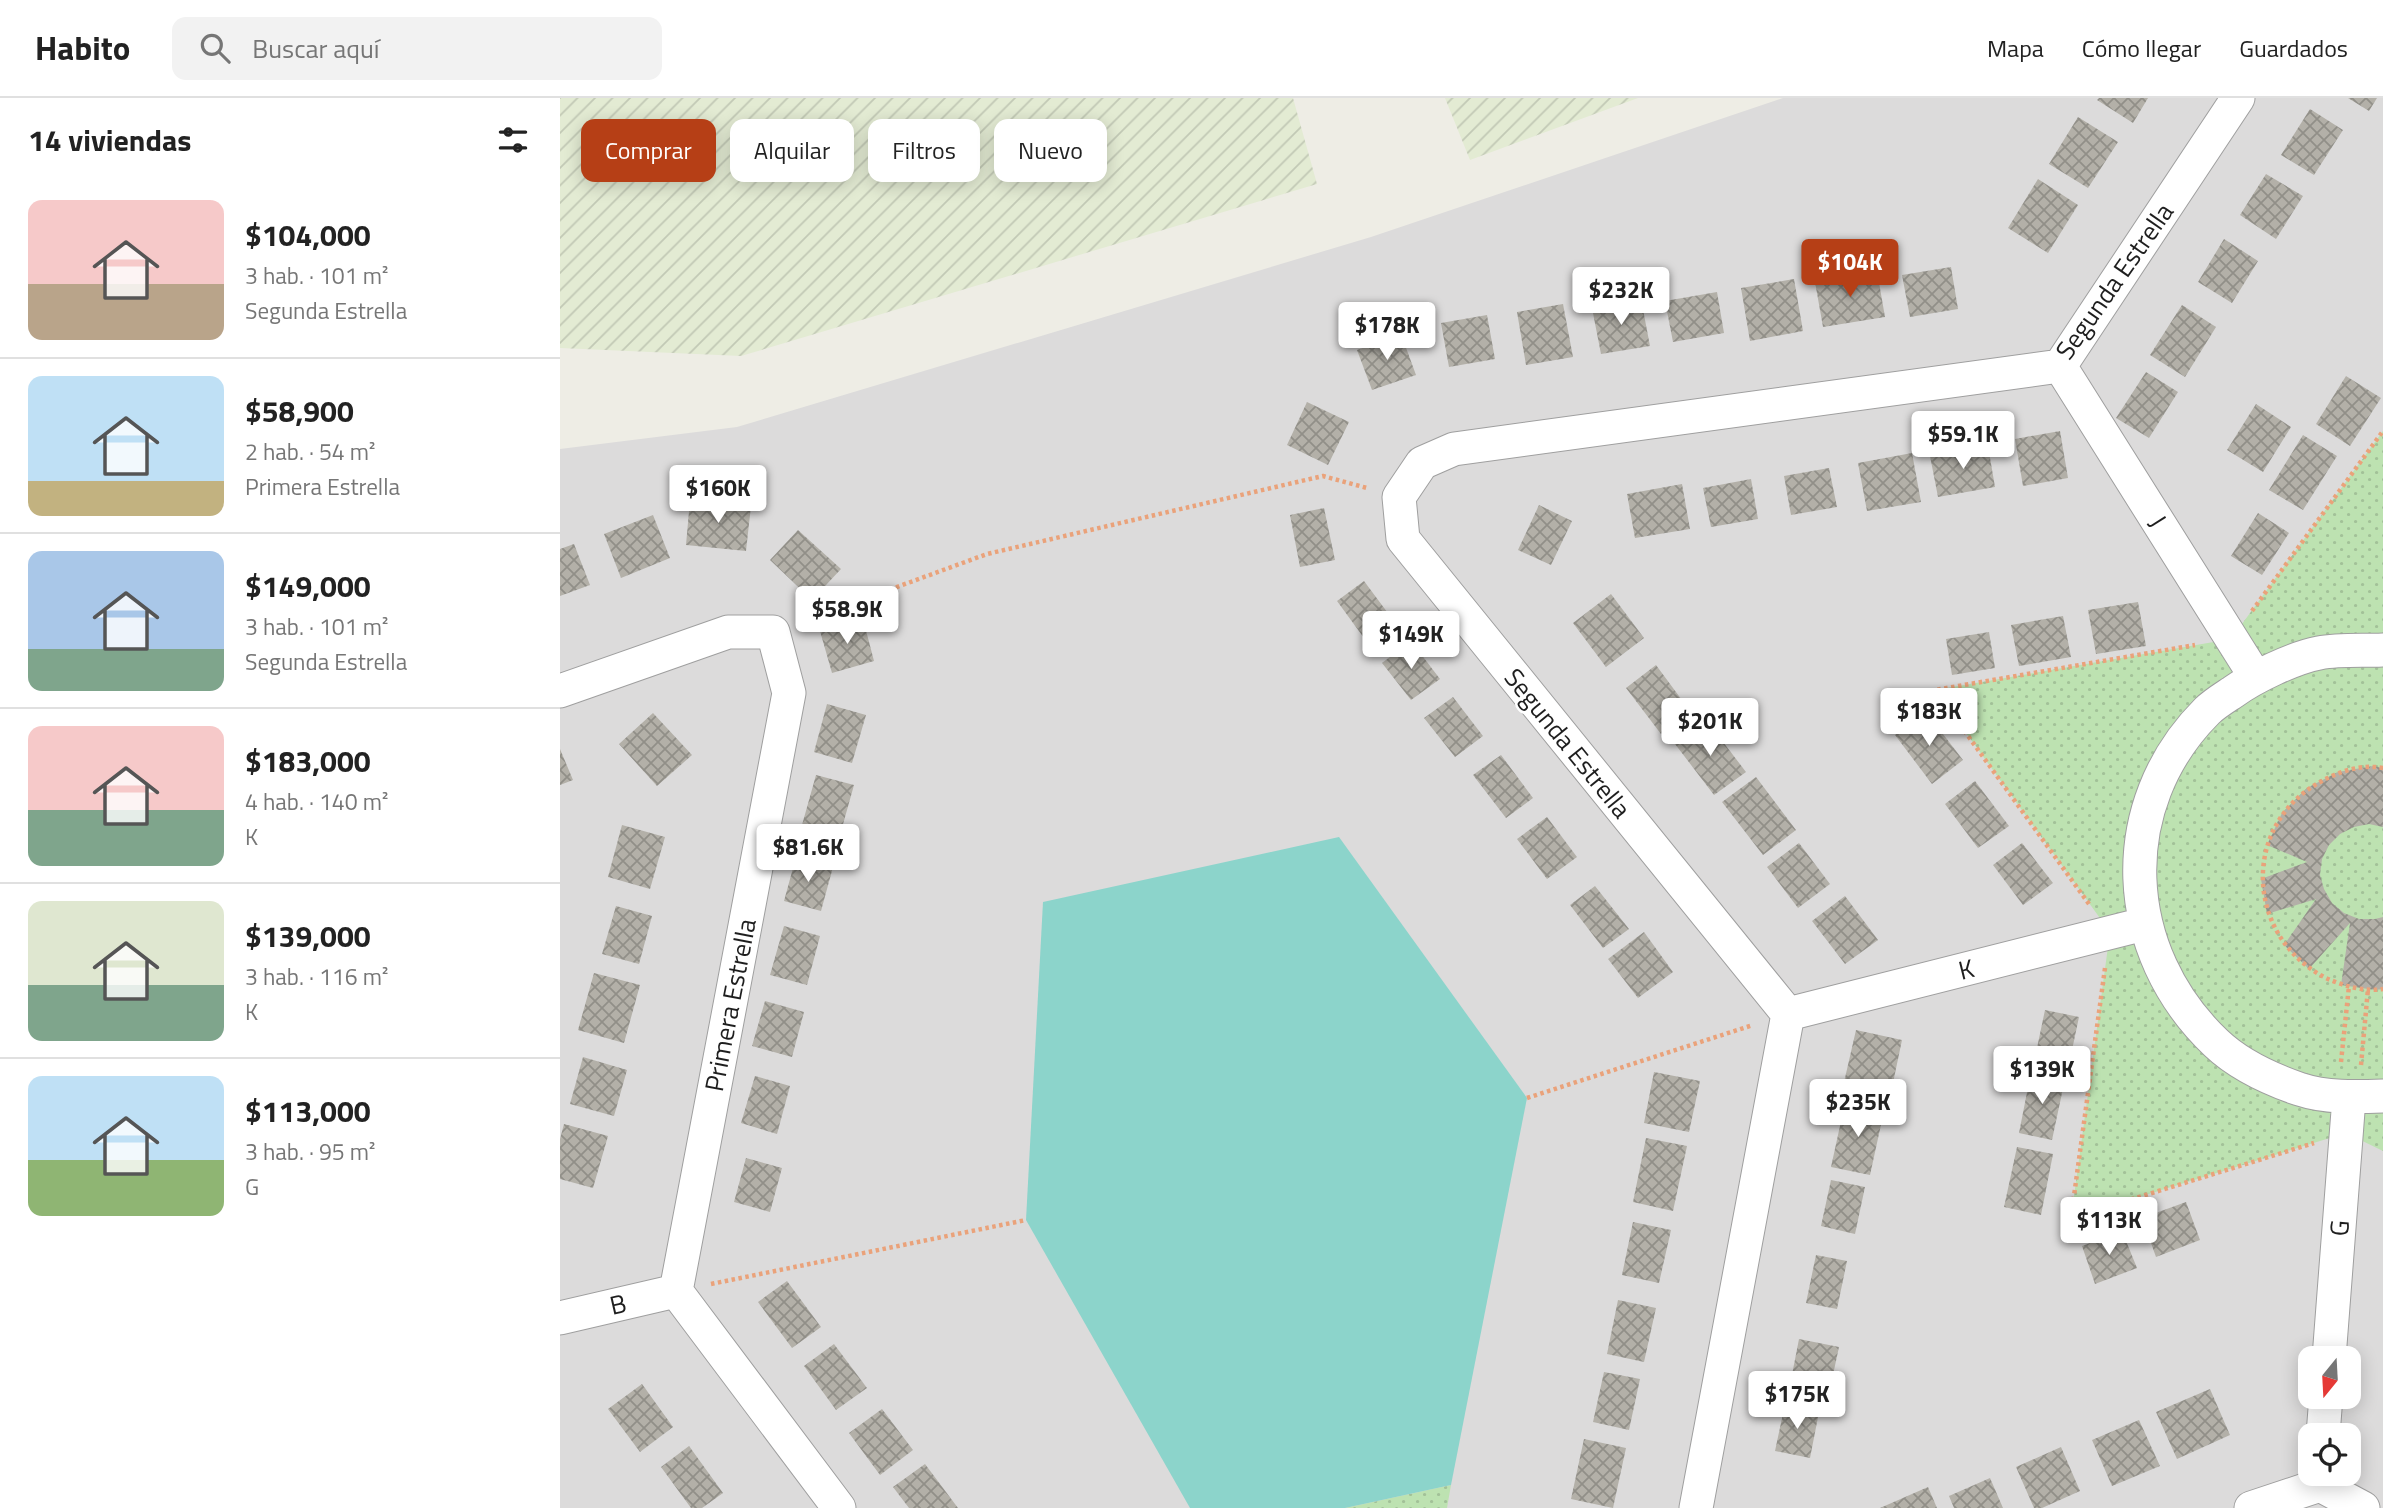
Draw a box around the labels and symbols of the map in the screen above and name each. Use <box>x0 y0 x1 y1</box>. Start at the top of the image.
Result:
street label: Segunda Estrella <box>2045 195 2183 367</box>
pin: $104K <box>1801 240 1899 299</box>
pin: $232K <box>1572 268 1670 327</box>
pin: $178K <box>1338 302 1436 362</box>
pin: $59.1K <box>1906 412 2020 471</box>
pin: $160K <box>669 466 767 525</box>
street label: J <box>2139 507 2177 535</box>
pin: $58.9K <box>790 587 904 646</box>
pin: $149K <box>1362 612 1460 671</box>
street label: Segunda Estrella <box>1495 659 1641 827</box>
pin: $183K <box>1880 688 1978 748</box>
pin: $201K <box>1661 698 1759 758</box>
pin: $81.6K <box>751 824 865 884</box>
street label: Primera Estrella <box>694 915 766 1095</box>
street label: K <box>1954 948 1978 990</box>
pin: $139K <box>1993 1046 2091 1106</box>
pin: $235K <box>1809 1080 1907 1139</box>
pin: $113K <box>2060 1198 2158 1257</box>
street label: G <box>2319 1219 2359 1237</box>
street label: B <box>606 1283 630 1325</box>
north arrow <box>2298 1346 2361 1409</box>
pin: $175K <box>1748 1372 1846 1431</box>

